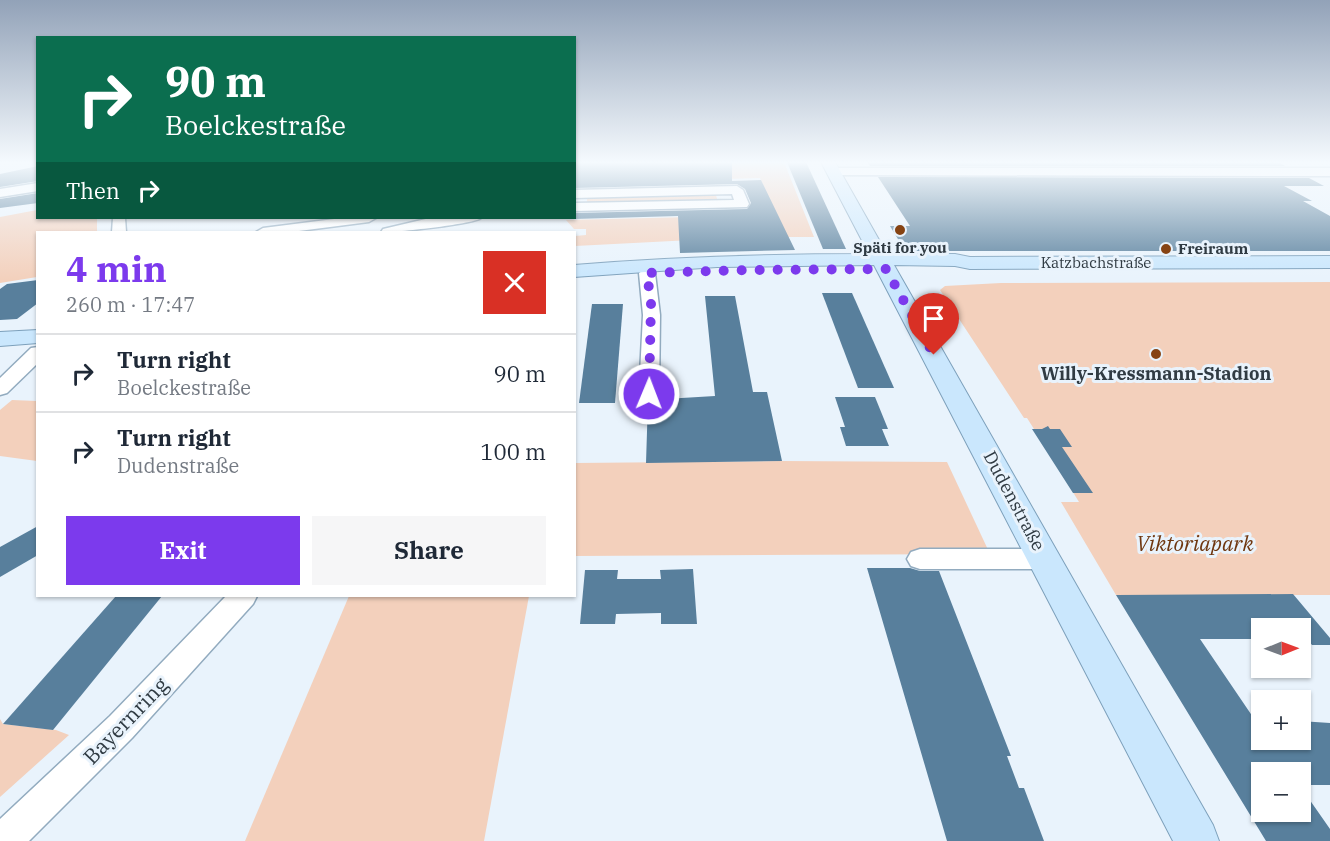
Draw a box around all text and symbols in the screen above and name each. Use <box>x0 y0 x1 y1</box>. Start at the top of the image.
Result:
text: 90 m <box>165 54 266 109</box>
icon: right <box>66 60 144 138</box>
text: Boelckestraße <box>165 107 346 142</box>
icon: right <box>132 174 165 207</box>
text: Then <box>66 176 120 205</box>
marker: Späti for you <box>893 223 907 237</box>
place label: Späti for you <box>853 238 947 257</box>
place label: Freiraum <box>1178 239 1249 258</box>
marker: Freiraum <box>1159 242 1173 256</box>
text: 4 min <box>66 245 167 292</box>
button: close <box>483 251 546 314</box>
street label: Katzbachstraße <box>1041 253 1151 272</box>
text: 260 m · 17:47 <box>66 291 195 318</box>
pin <box>908 293 959 355</box>
icon: arrive <box>917 302 950 335</box>
text: Turn right <box>117 345 231 374</box>
marker: Willy-Kressmann-Stadion <box>1149 347 1163 361</box>
icon: right <box>66 357 99 390</box>
text: 90 m <box>494 359 546 388</box>
position arrow <box>617 362 681 426</box>
place label: Willy-Kressmann-Stadion <box>1041 362 1271 385</box>
text: Boelckestraße <box>117 374 251 401</box>
text: Turn right <box>117 423 231 452</box>
icon: right <box>66 435 99 468</box>
text: 100 m <box>480 437 546 466</box>
street label: Dudenstraße <box>978 447 1050 555</box>
text: Dudenstraße <box>117 452 239 479</box>
button: Exit <box>66 516 300 585</box>
button: Share <box>312 516 546 585</box>
park label: Viktoriapark <box>1136 529 1255 557</box>
north arrow <box>1251 618 1311 678</box>
map controls <box>1251 618 1311 822</box>
street label: Bayernring <box>77 670 174 770</box>
button: + <box>1251 690 1311 750</box>
button: − <box>1251 762 1311 822</box>

